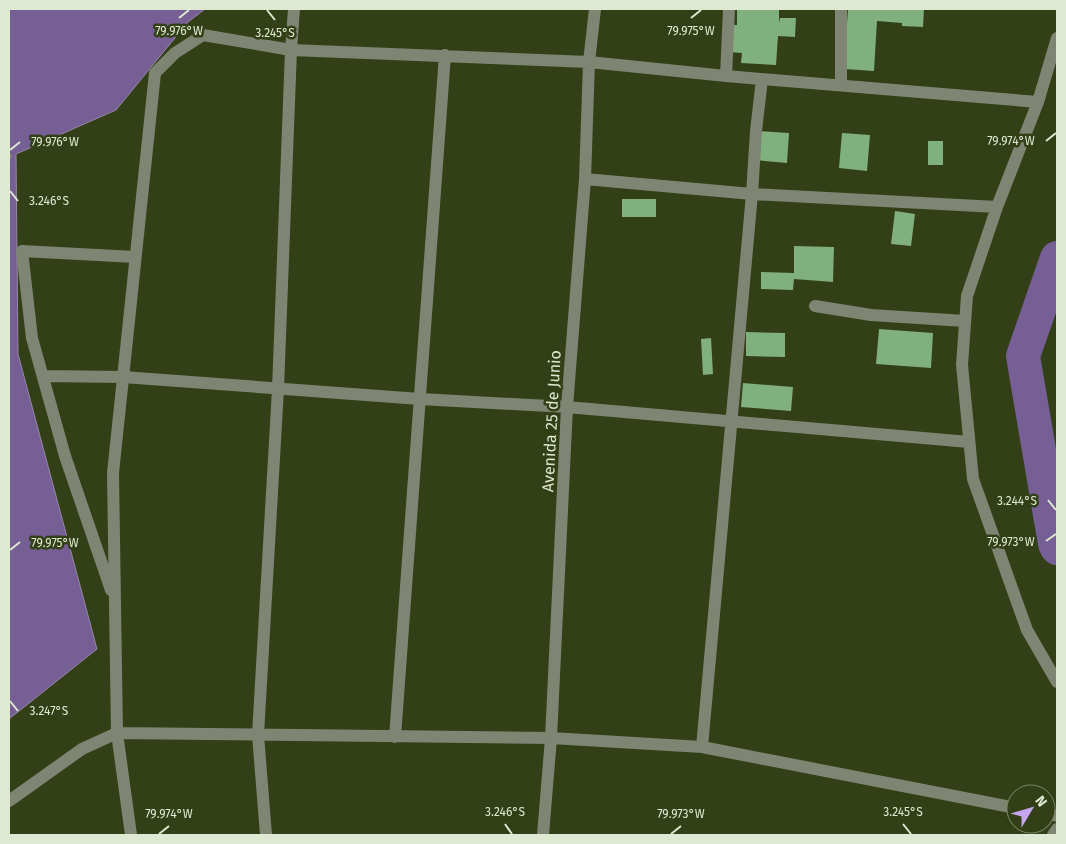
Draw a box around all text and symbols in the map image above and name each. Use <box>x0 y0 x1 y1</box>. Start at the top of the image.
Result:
text: 79.976°W <box>155 24 203 38</box>
text: 79.975°W <box>667 24 715 38</box>
text: 3.245°S <box>255 26 295 40</box>
text: 79.974°W <box>987 134 1035 148</box>
text: 79.976°W <box>31 135 79 149</box>
text: 3.246°S <box>29 194 69 208</box>
street label: Avenida 25 de Junio <box>538 350 565 493</box>
text: 3.244°S <box>997 494 1037 508</box>
text: 79.973°W <box>987 535 1035 549</box>
text: 79.975°W <box>31 536 79 550</box>
text: 3.247°S <box>30 704 69 718</box>
north arrow <box>1006 784 1056 834</box>
text: N <box>1031 792 1050 810</box>
text: 3.246°S <box>485 805 525 819</box>
text: 3.245°S <box>883 805 923 819</box>
text: 79.974°W <box>145 807 193 821</box>
text: 79.973°W <box>657 807 705 821</box>

